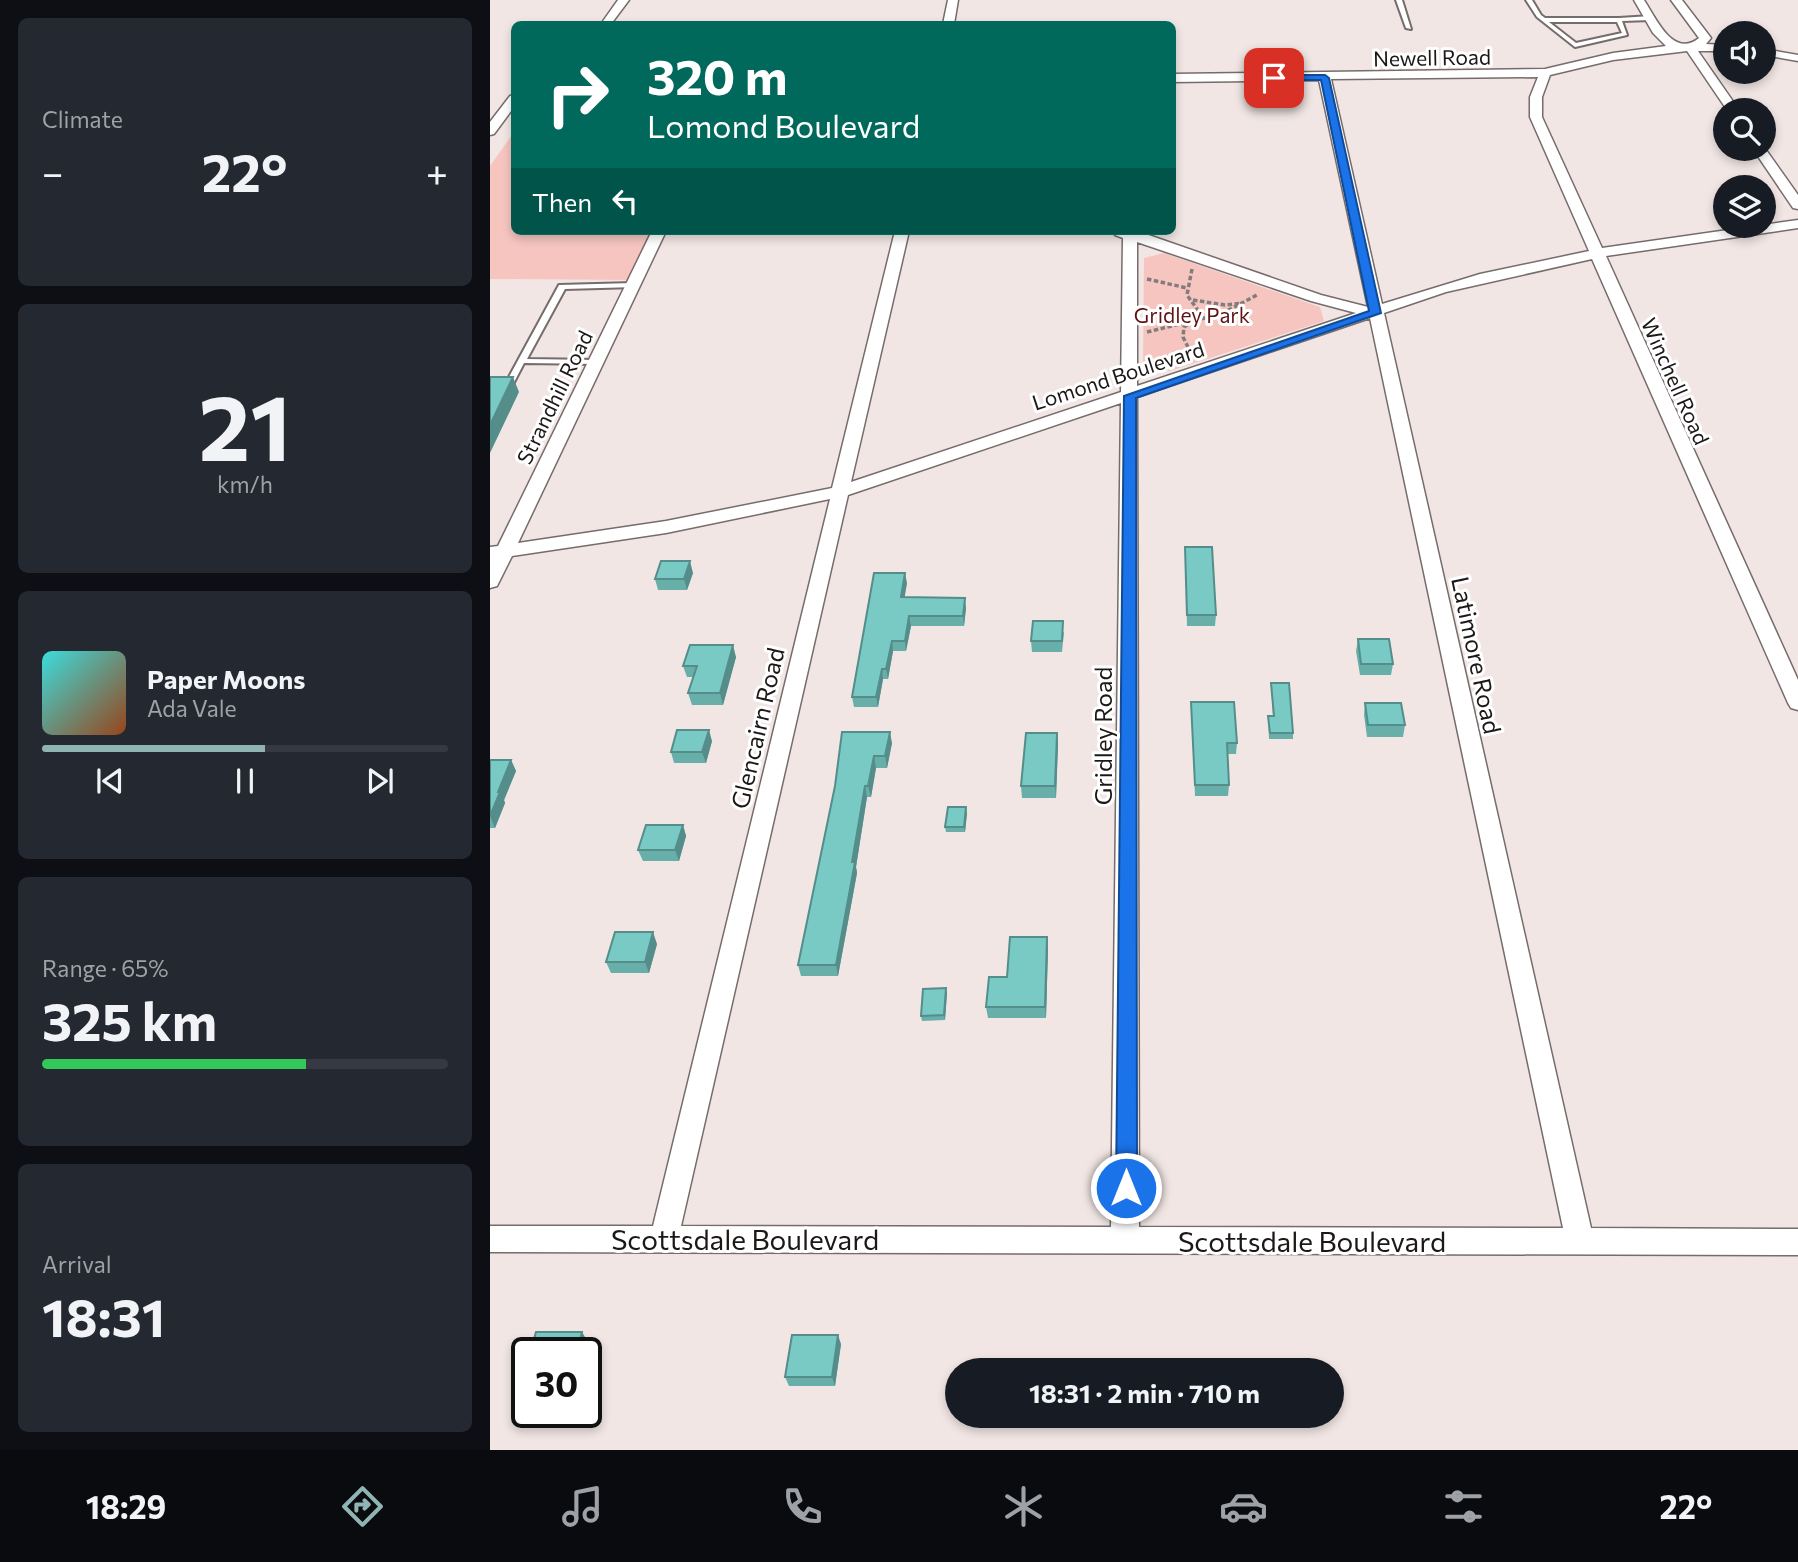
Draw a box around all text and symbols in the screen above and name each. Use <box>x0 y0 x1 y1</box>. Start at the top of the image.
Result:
map controls <box>1713 21 1776 238</box>
button: sound <box>1713 21 1776 84</box>
street label: Newell Road <box>1373 43 1491 71</box>
text: 320 m <box>647 45 788 105</box>
pin <box>1244 48 1304 108</box>
icon: right <box>532 49 623 140</box>
icon: arrive <box>1255 59 1293 97</box>
button: search <box>1713 98 1776 161</box>
text: Climate <box>42 105 123 133</box>
text: Lomond Boulevard <box>647 105 920 145</box>
text: 22° <box>202 139 287 203</box>
text: − <box>42 148 64 195</box>
text: + <box>426 148 448 195</box>
button: layers <box>1713 175 1776 238</box>
icon: left <box>606 182 644 220</box>
text: Then <box>532 186 592 217</box>
park label: Gridley Park <box>1134 302 1250 327</box>
street label: Winchell Road <box>1637 314 1715 448</box>
street label: Strandhill Road <box>511 326 597 468</box>
street label: Lomond Boulevard <box>1029 335 1207 415</box>
text: 21 <box>199 368 291 480</box>
text: km/h <box>217 470 273 498</box>
street label: Latimore Road <box>1446 574 1508 736</box>
street label: Glencairn Road <box>724 645 790 811</box>
text: Paper Moons <box>147 663 305 694</box>
street label: Gridley Road <box>1088 667 1117 805</box>
text: Ada Vale <box>147 694 237 722</box>
icon: previous <box>91 762 129 800</box>
icon: pause <box>226 762 264 800</box>
icon: next <box>361 762 399 800</box>
text: Range · 65% <box>42 954 169 982</box>
text: 325 km <box>42 988 217 1052</box>
position arrow <box>1089 1151 1163 1225</box>
street label: Scottsdale Boulevard <box>611 1222 879 1256</box>
street label: Scottsdale Boulevard <box>1178 1224 1446 1258</box>
text: Arrival <box>42 1250 112 1278</box>
text: 18:31 <box>42 1284 165 1348</box>
speed limit sign: 30 <box>511 1337 602 1428</box>
text: 18:31 · 2 min · 710 m <box>1029 1377 1260 1408</box>
icon: directions <box>338 1482 387 1531</box>
icon: music <box>558 1482 607 1531</box>
icon: phone <box>778 1482 827 1531</box>
icon: climate <box>999 1482 1048 1531</box>
icon: car <box>1219 1482 1268 1531</box>
icon: filters <box>1439 1482 1488 1531</box>
text: 18:29 <box>86 1486 166 1526</box>
text: 22° <box>1660 1486 1712 1526</box>

